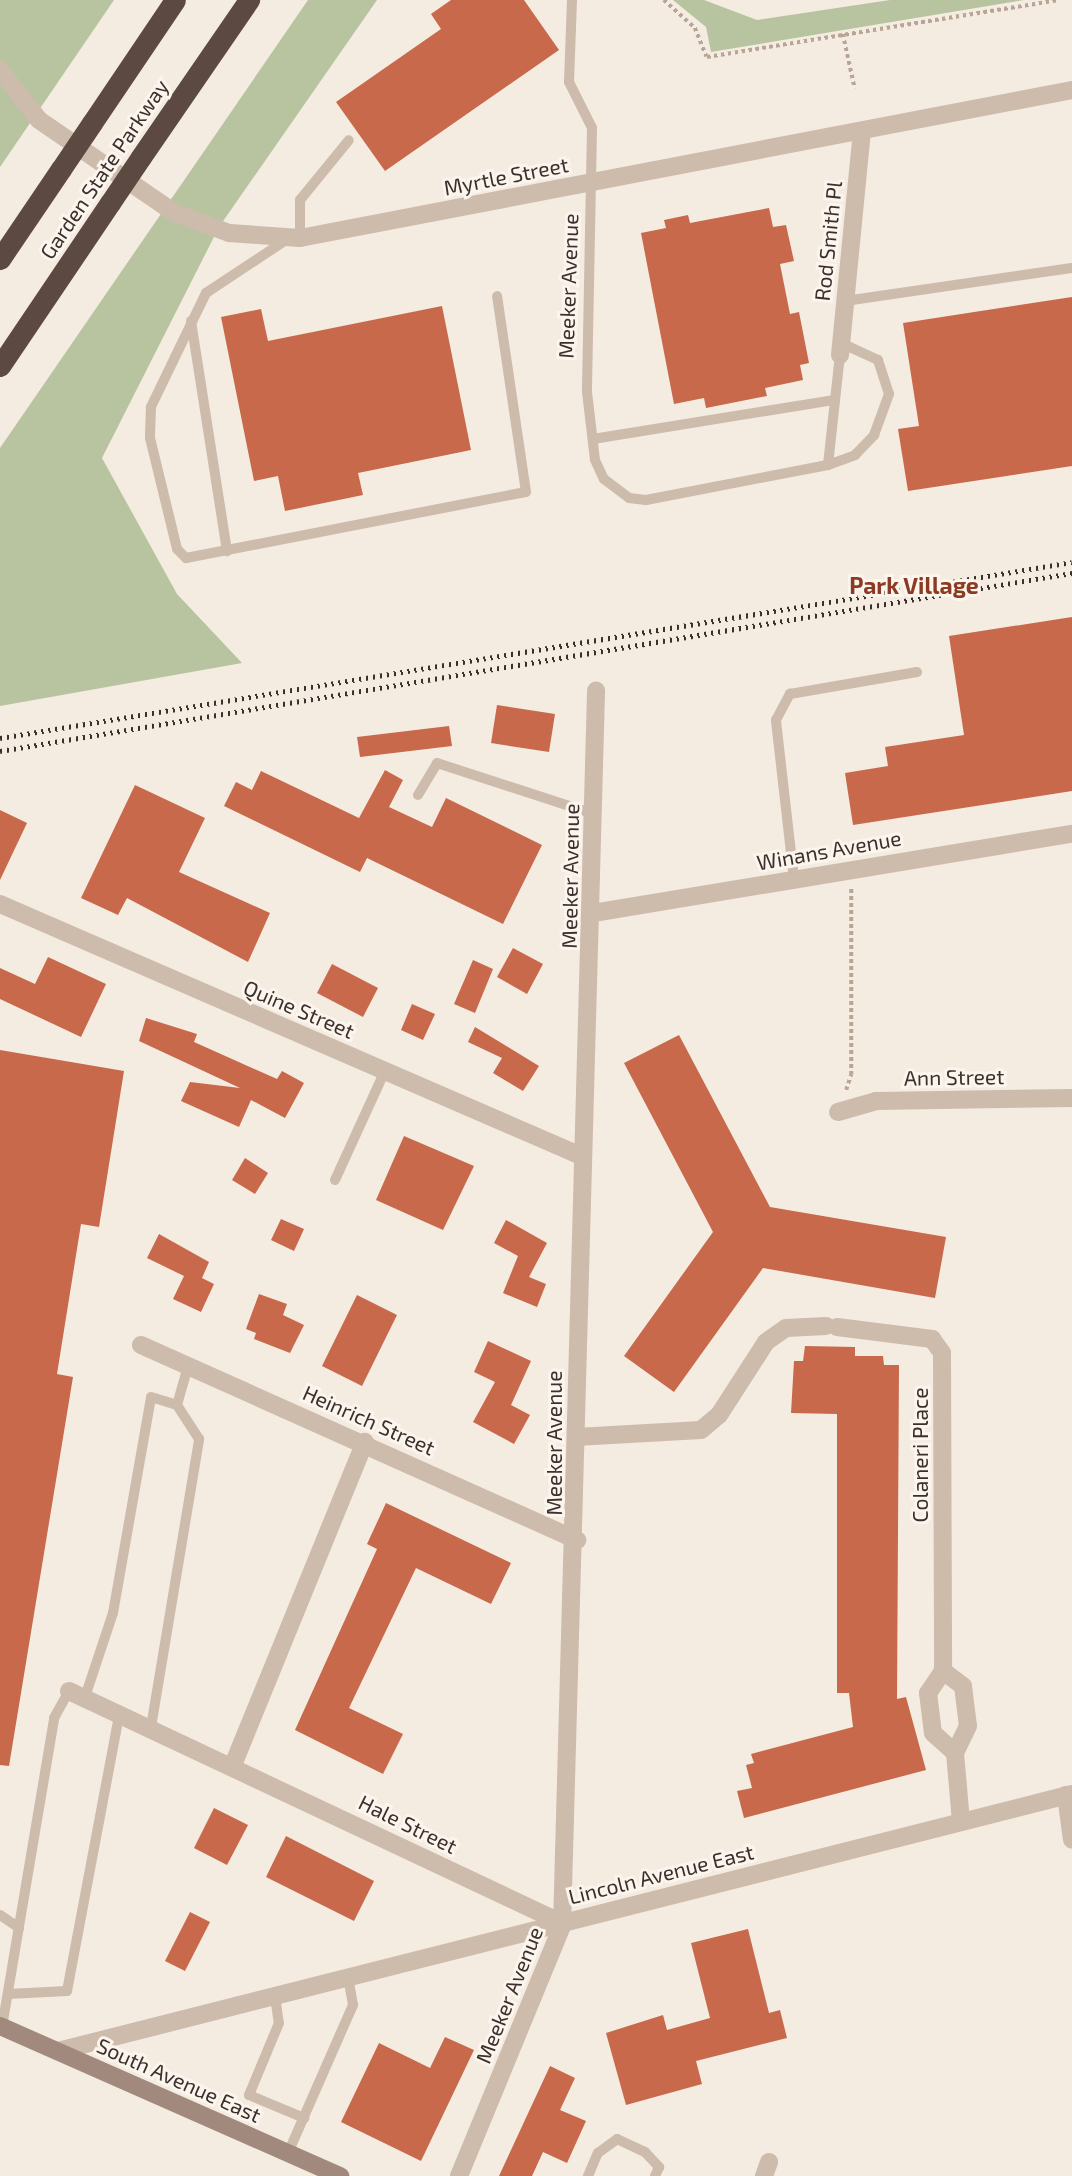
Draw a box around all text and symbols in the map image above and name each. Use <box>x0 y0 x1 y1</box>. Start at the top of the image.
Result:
street label: Garden State Parkway <box>35 74 173 264</box>
street label: Myrtle Street <box>442 152 570 200</box>
street label: Rod Smith Pl <box>809 180 847 302</box>
street label: Meeker Avenue <box>553 213 583 359</box>
district label: Park Village <box>849 571 979 599</box>
street label: Meeker Avenue <box>556 803 584 949</box>
street label: Winans Avenue <box>755 825 903 875</box>
street label: Quine Street <box>240 974 358 1044</box>
street label: Ann Street <box>904 1064 1004 1090</box>
street label: Meeker Avenue <box>541 1370 567 1516</box>
street label: Heinrich Street <box>299 1380 439 1460</box>
street label: Colaneri Place <box>907 1388 933 1522</box>
street label: Hale Street <box>355 1789 461 1859</box>
street label: Lincoln Avenue East <box>566 1839 756 1909</box>
street label: Meeker Avenue <box>470 1923 548 2067</box>
street label: South Avenue East <box>93 2032 265 2128</box>

